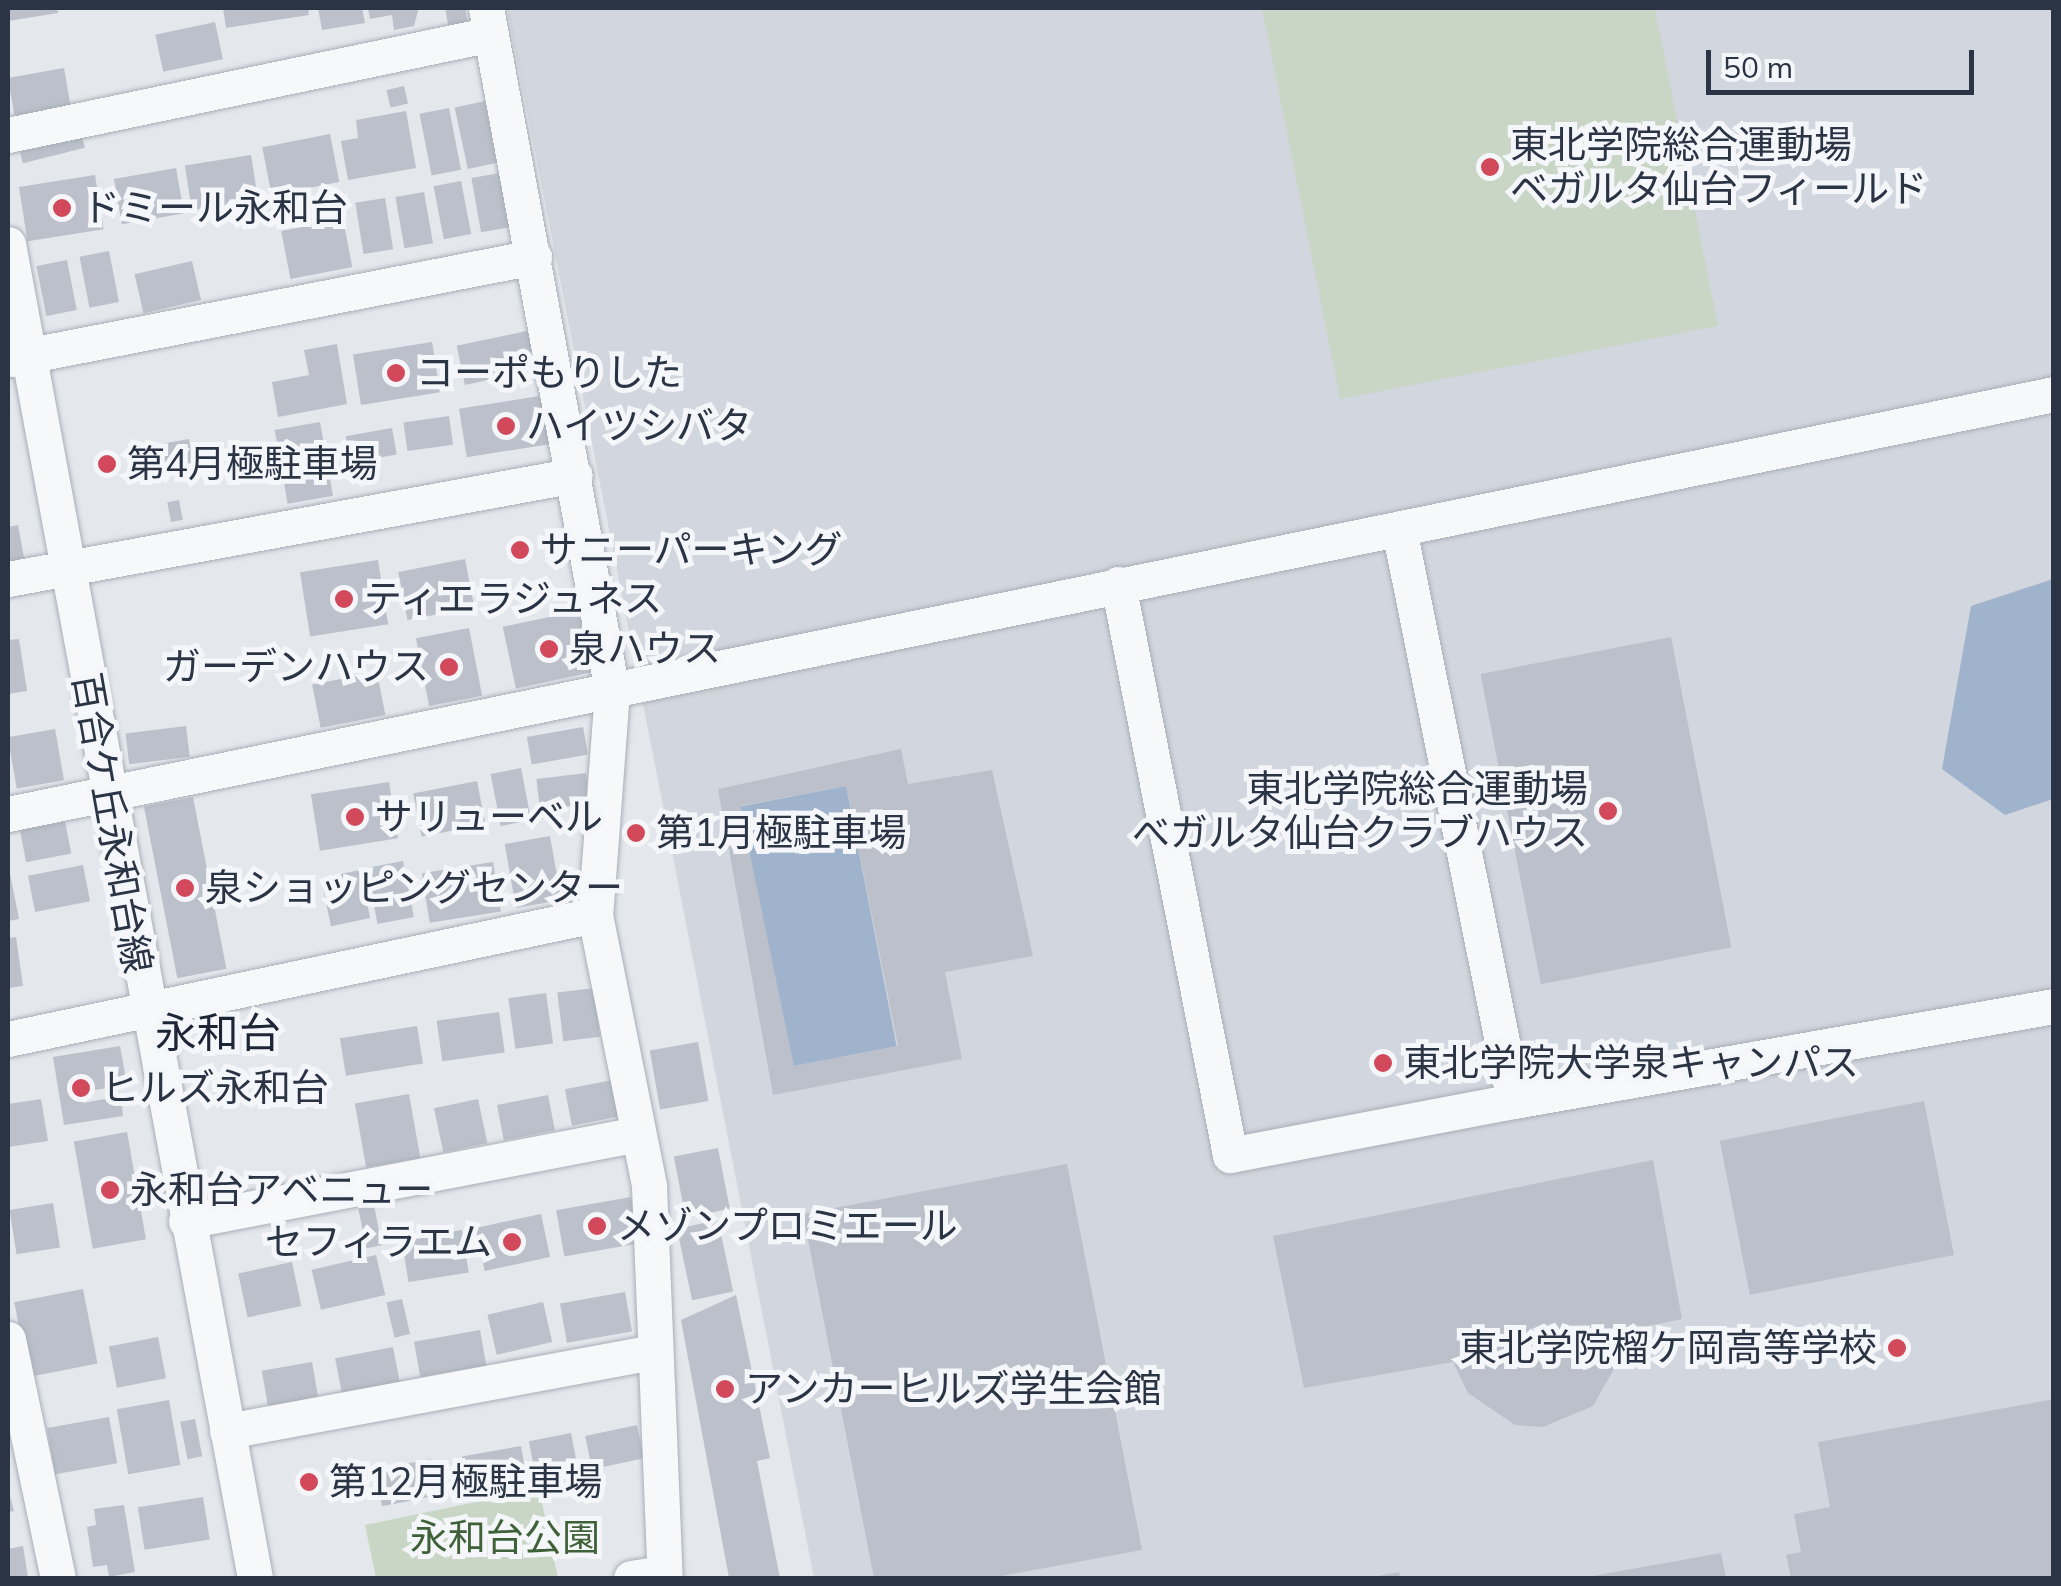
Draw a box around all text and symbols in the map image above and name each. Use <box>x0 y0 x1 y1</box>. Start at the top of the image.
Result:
scale bar <box>1711 30 1978 92</box>
text: 50 m <box>1723 48 1793 86</box>
place label: 東北学院総合運動場 ベガルタ仙台フィールド <box>1510 122 1928 212</box>
marker: 東北学院総合運動場 ベガルタ仙台フィールド <box>1479 156 1501 178</box>
place label: ドミール永和台 <box>82 185 348 231</box>
marker: ドミール永和台 <box>51 197 73 219</box>
place label: コーポもりした <box>416 350 682 396</box>
marker: コーポもりした <box>385 362 407 384</box>
place label: ハイツシバタ <box>526 403 754 449</box>
marker: ハイツシバタ <box>495 415 517 437</box>
place label: 第4月極駐車場 <box>127 441 378 487</box>
marker: 第4月極駐車場 <box>96 453 118 475</box>
place label: サニーパーキング <box>540 527 844 573</box>
marker: サニーパーキング <box>509 539 531 561</box>
place label: ティエラジュネス <box>364 576 668 622</box>
marker: ティエラジュネス <box>333 588 355 610</box>
place label: 泉ハウス <box>569 626 721 672</box>
marker: 泉ハウス <box>538 638 560 660</box>
place label: ガーデンハウス <box>163 644 429 690</box>
marker: ガーデンハウス <box>438 656 460 678</box>
street label: 百合ケ丘永和台線 <box>63 669 161 977</box>
place label: 東北学院総合運動場 べガルタ仙台クラブハウス <box>1132 766 1588 856</box>
place label: サリューベル <box>375 794 603 840</box>
marker: 東北学院総合運動場 べガルタ仙台クラブハウス <box>1597 800 1619 822</box>
marker: サリューベル <box>344 806 366 828</box>
place label: 第1月極駐車場 <box>656 810 907 856</box>
marker: 第1月極駐車場 <box>625 822 647 844</box>
place label: 泉ショッピングセンター <box>205 865 623 911</box>
marker: 泉ショッピングセンター <box>174 877 196 899</box>
district label: 永和台 <box>155 1008 281 1058</box>
place label: 東北学院大学泉キャンパス <box>1403 1040 1859 1086</box>
marker: 東北学院大学泉キャンパス <box>1372 1052 1394 1074</box>
place label: ヒルズ永和台 <box>101 1065 329 1111</box>
marker: ヒルズ永和台 <box>70 1077 92 1099</box>
place label: 永和台アベニュー <box>130 1167 434 1213</box>
marker: 永和台アベニュー <box>99 1179 121 1201</box>
place label: メゾンプロミエール <box>617 1203 959 1249</box>
marker: メゾンプロミエール <box>586 1215 608 1237</box>
place label: セフィラエム <box>264 1219 492 1265</box>
marker: セフィラエム <box>501 1231 523 1253</box>
place label: 東北学院榴ケ岡高等学校 <box>1459 1325 1877 1371</box>
marker: 東北学院榴ケ岡高等学校 <box>1886 1337 1908 1359</box>
place label: アンカーヒルズ学生会館 <box>745 1366 1163 1412</box>
marker: アンカーヒルズ学生会館 <box>714 1378 736 1400</box>
place label: 第12月極駐車場 <box>329 1459 603 1505</box>
marker: 第12月極駐車場 <box>298 1471 320 1493</box>
park label: 永和台公園 <box>410 1515 600 1561</box>

